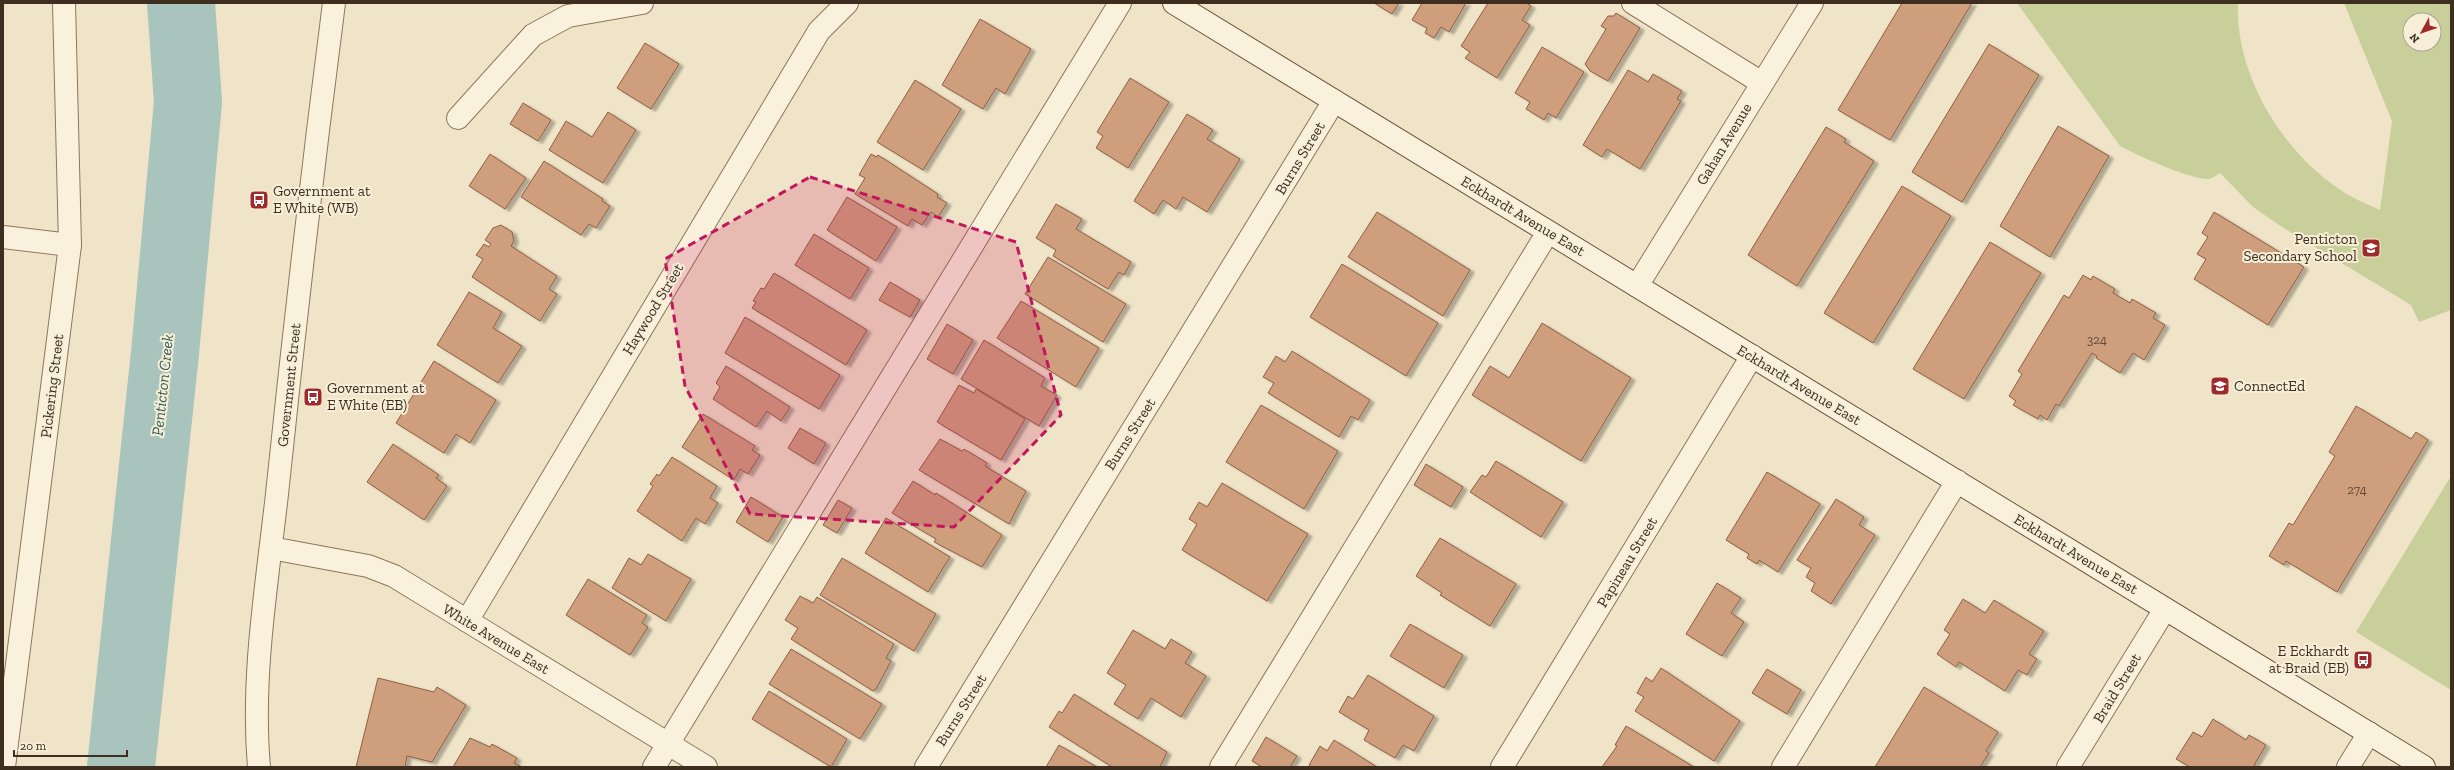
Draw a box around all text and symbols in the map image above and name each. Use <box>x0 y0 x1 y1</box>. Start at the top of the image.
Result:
north arrow <box>2402 12 2442 52</box>
text: N <box>2407 30 2422 45</box>
street label: Gahan Avenue <box>1693 100 1755 188</box>
street label: Burns Street <box>1271 118 1329 198</box>
street label: Eckhardt Avenue East <box>1458 172 1589 260</box>
place label: Government at E White (WB) <box>273 182 371 217</box>
bus stop icon: Government at E White (WB) <box>248 189 270 211</box>
place label: Penticton Secondary School <box>2244 230 2357 265</box>
school or university icon: Penticton Secondary School <box>2360 237 2382 259</box>
street label: Haywood Street <box>619 260 688 358</box>
street label: Government Street <box>274 322 304 448</box>
house number: 324 <box>2087 332 2107 347</box>
street label: Pickering Street <box>37 333 67 439</box>
water label: Penticton Creek <box>148 333 177 437</box>
street label: Eckhardt Avenue East <box>1734 341 1865 429</box>
school or university icon: ConnectEd <box>2209 375 2231 397</box>
place label: ConnectEd <box>2234 377 2306 395</box>
place label: Government at E White (EB) <box>327 379 425 414</box>
bus stop icon: Government at E White (EB) <box>302 386 324 408</box>
street label: Burns Street <box>1101 394 1160 473</box>
house number: 274 <box>2347 482 2367 497</box>
street label: Eckhardt Avenue East <box>2011 510 2142 598</box>
street label: Papineau Street <box>1593 513 1661 611</box>
street label: White Avenue East <box>439 600 553 678</box>
place label: E Eckhardt at Braid (EB) <box>2269 642 2349 677</box>
bus stop icon: E Eckhardt at Braid (EB) <box>2352 649 2374 671</box>
street label: Braid Street <box>2089 650 2145 726</box>
street label: Burns Street <box>932 670 991 749</box>
scale bar <box>14 732 127 758</box>
text: 20 m <box>20 739 47 753</box>

